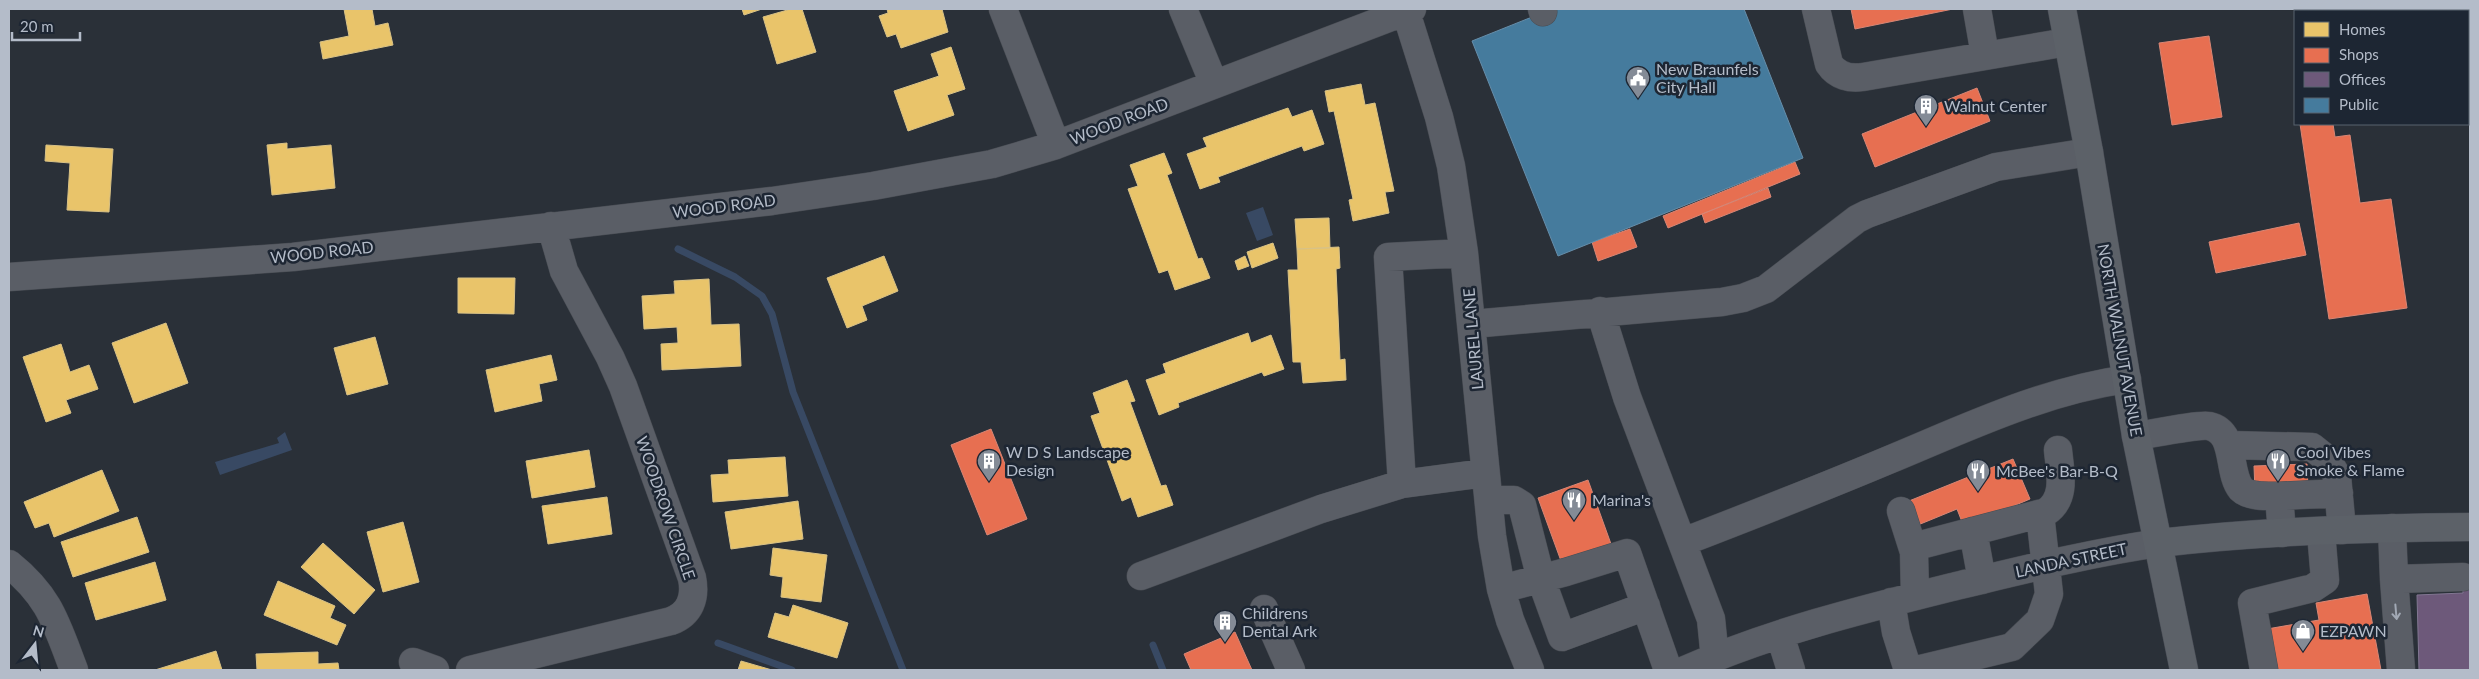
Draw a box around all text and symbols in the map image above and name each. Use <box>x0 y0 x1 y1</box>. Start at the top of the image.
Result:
scale bar <box>12 10 80 42</box>
legend <box>2294 10 2469 125</box>
text: 20 m <box>20 17 54 35</box>
text: Homes <box>2339 20 2385 38</box>
text: Shops <box>2339 45 2379 63</box>
place label: New Braunfels City Hall <box>1656 59 1759 96</box>
public building icon: New Braunfels City Hall <box>1625 65 1651 99</box>
text: Offices <box>2339 70 2386 88</box>
street label: WOOD ROAD <box>1067 93 1171 148</box>
building icon: Walnut Center <box>1913 93 1939 127</box>
text: Public <box>2339 95 2379 113</box>
place label: Walnut Center <box>1944 96 2047 115</box>
street label: WOOD ROAD <box>671 190 777 221</box>
street label: WOOD ROAD <box>269 237 375 266</box>
street label: NORTH WALNUT AVENUE <box>2094 242 2147 438</box>
street label: LAUREL LANE <box>1459 287 1486 391</box>
street label: WOODROW CIRCLE <box>633 434 700 582</box>
place label: W D S Landscape Design <box>1006 442 1129 479</box>
place label: Cool Vibes Smoke & Flame <box>2296 442 2405 479</box>
building icon: W D S Landscape Design <box>976 448 1002 482</box>
restaurant icon: Cool Vibes Smoke & Flame <box>2265 448 2291 482</box>
restaurant icon: McBee's Bar-B-Q <box>1965 458 1991 492</box>
place label: McBee's Bar-B-Q <box>1996 461 2118 480</box>
restaurant icon: Marina's <box>1561 487 1587 521</box>
place label: Marina's <box>1592 490 1651 509</box>
street label: LANDA STREET <box>2013 538 2129 581</box>
place label: Childrens Dental Ark <box>1242 603 1318 640</box>
one-way arrow <box>2392 603 2401 619</box>
building icon: Childrens Dental Ark <box>1212 609 1238 643</box>
shop icon: EZPAWN <box>2290 618 2316 652</box>
north arrow <box>10 619 60 669</box>
text: N <box>31 621 46 641</box>
place label: EZPAWN <box>2320 621 2387 640</box>

